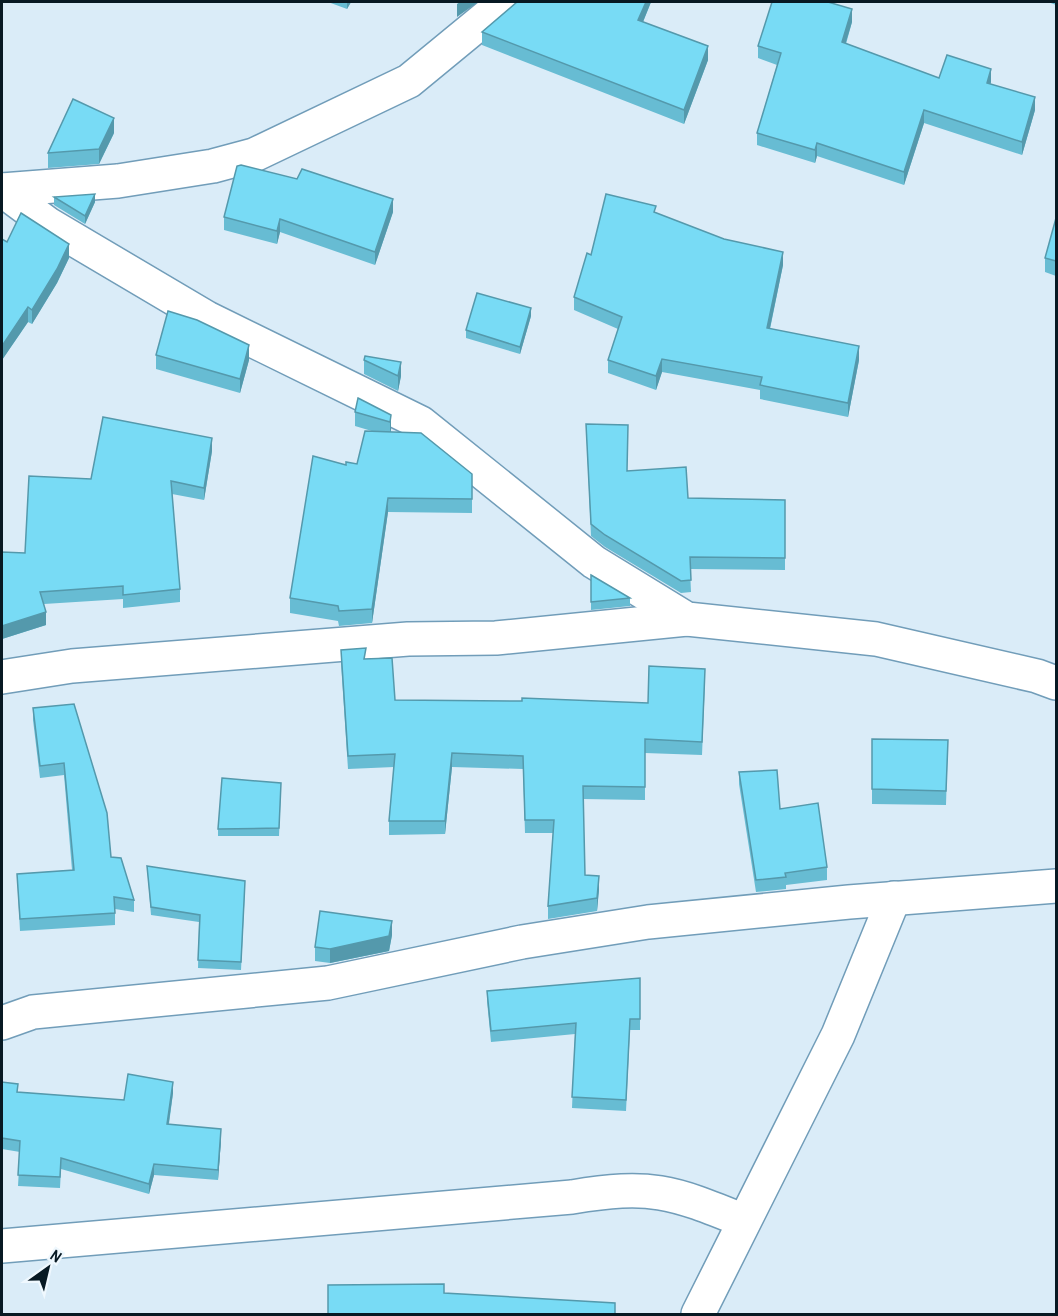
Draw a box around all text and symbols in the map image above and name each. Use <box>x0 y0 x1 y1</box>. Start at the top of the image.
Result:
north arrow <box>18 1238 78 1298</box>
text: N <box>46 1244 66 1267</box>

